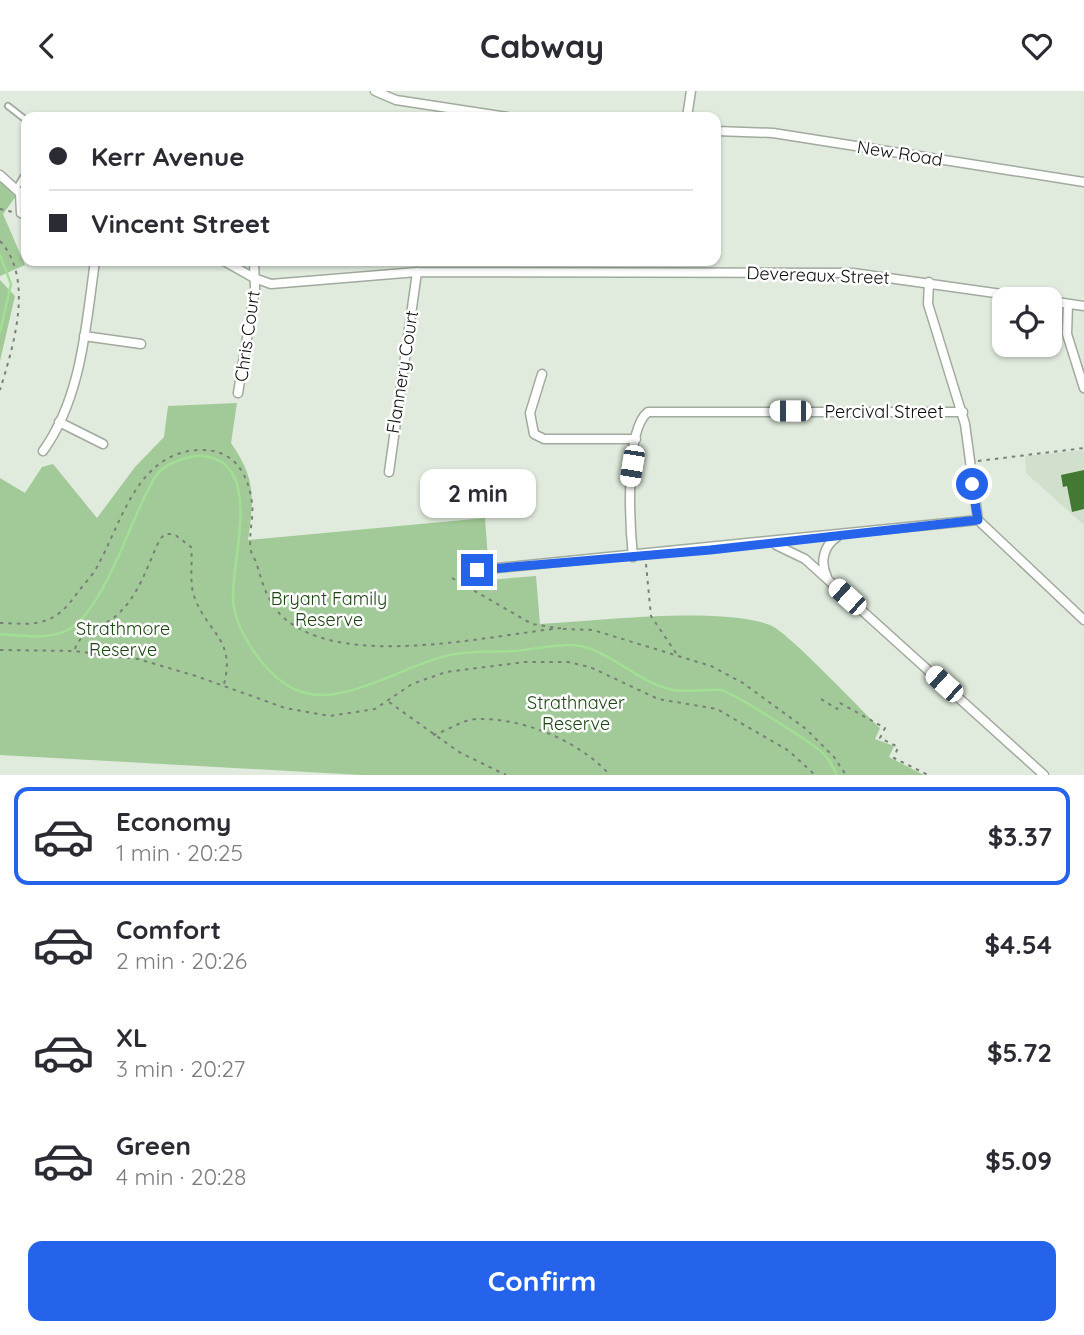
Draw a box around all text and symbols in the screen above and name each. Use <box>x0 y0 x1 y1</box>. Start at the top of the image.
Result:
text: Cabway <box>480 26 604 66</box>
icon: back <box>28 27 66 65</box>
icon: heart <box>1018 27 1056 65</box>
street label: New Road <box>856 135 944 171</box>
text: Kerr Avenue <box>91 140 244 173</box>
text: Vincent Street <box>91 207 271 240</box>
street label: Devereaux Street <box>746 261 890 289</box>
map controls <box>992 287 1062 357</box>
button: locate <box>992 287 1062 357</box>
street label: Chris Court <box>229 289 265 383</box>
street label: Flannery Court <box>381 309 423 435</box>
street label: Percival Street <box>824 400 944 423</box>
car <box>770 401 812 422</box>
car <box>619 444 646 488</box>
route start <box>956 468 988 500</box>
callout: 2 min <box>419 469 535 517</box>
text: 2 min <box>448 479 508 508</box>
route end <box>461 554 493 586</box>
car <box>825 575 870 619</box>
park label: Bryant Family Reserve <box>271 587 387 631</box>
park label: Strathmore Reserve <box>76 617 170 661</box>
car <box>922 662 967 706</box>
park label: Strathnaver Reserve <box>527 691 625 735</box>
icon: car <box>32 805 95 868</box>
text: Economy <box>116 805 231 838</box>
text: $3.37 <box>988 820 1052 853</box>
text: 1 min · 20:25 <box>116 838 243 867</box>
icon: car <box>32 913 95 976</box>
text: Comfort <box>116 913 221 946</box>
text: $4.54 <box>984 928 1052 961</box>
text: 2 min · 20:26 <box>116 946 247 975</box>
icon: car <box>32 1021 95 1084</box>
text: XL <box>116 1021 148 1054</box>
text: $5.72 <box>987 1036 1052 1069</box>
text: 3 min · 20:27 <box>116 1054 245 1083</box>
icon: car <box>32 1129 95 1192</box>
text: Green <box>116 1129 191 1162</box>
text: $5.09 <box>985 1144 1052 1177</box>
text: 4 min · 20:28 <box>116 1162 247 1191</box>
button: Confirm <box>28 1241 1056 1321</box>

